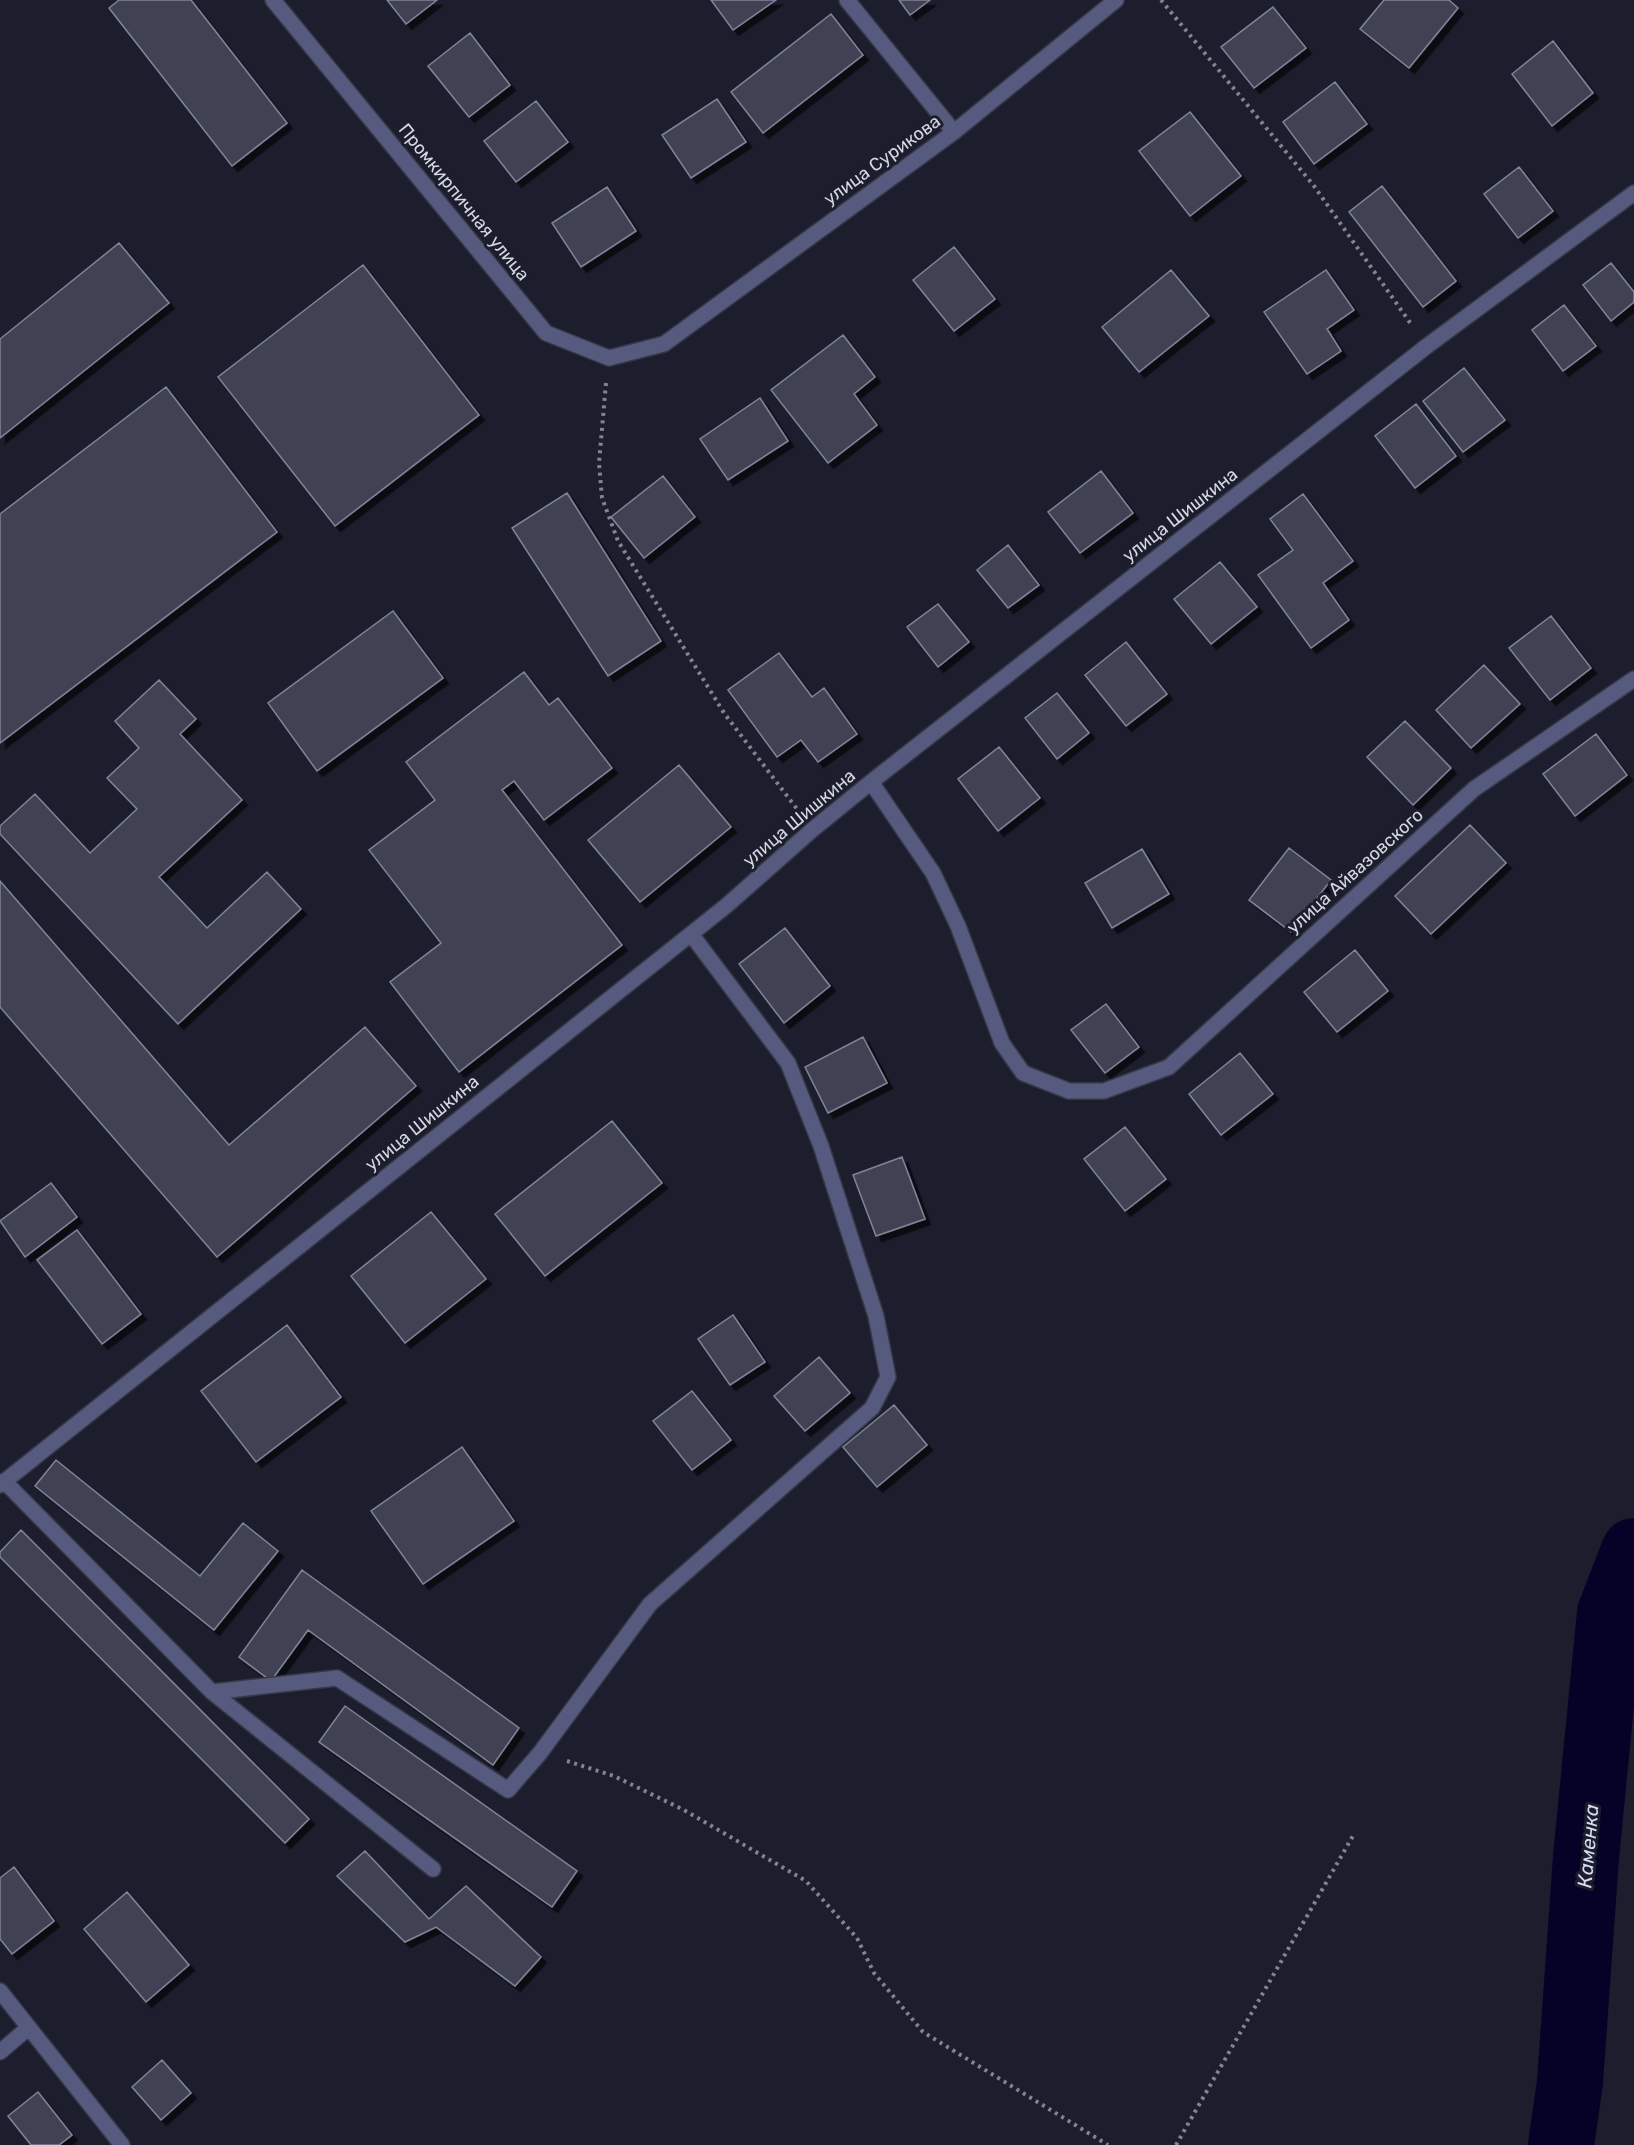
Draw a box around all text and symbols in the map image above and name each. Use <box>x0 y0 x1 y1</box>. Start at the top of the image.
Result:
street label: улица Сурикова <box>819 110 945 210</box>
street label: Промкирпичная улица <box>394 119 534 285</box>
street label: улица Шишкина <box>1118 463 1242 567</box>
street label: улица Шишкина <box>738 765 860 871</box>
street label: улица Айвазовского <box>1282 804 1428 938</box>
street label: улица Шишкина <box>361 1070 483 1176</box>
water label: Каменка <box>1572 1803 1604 1889</box>

